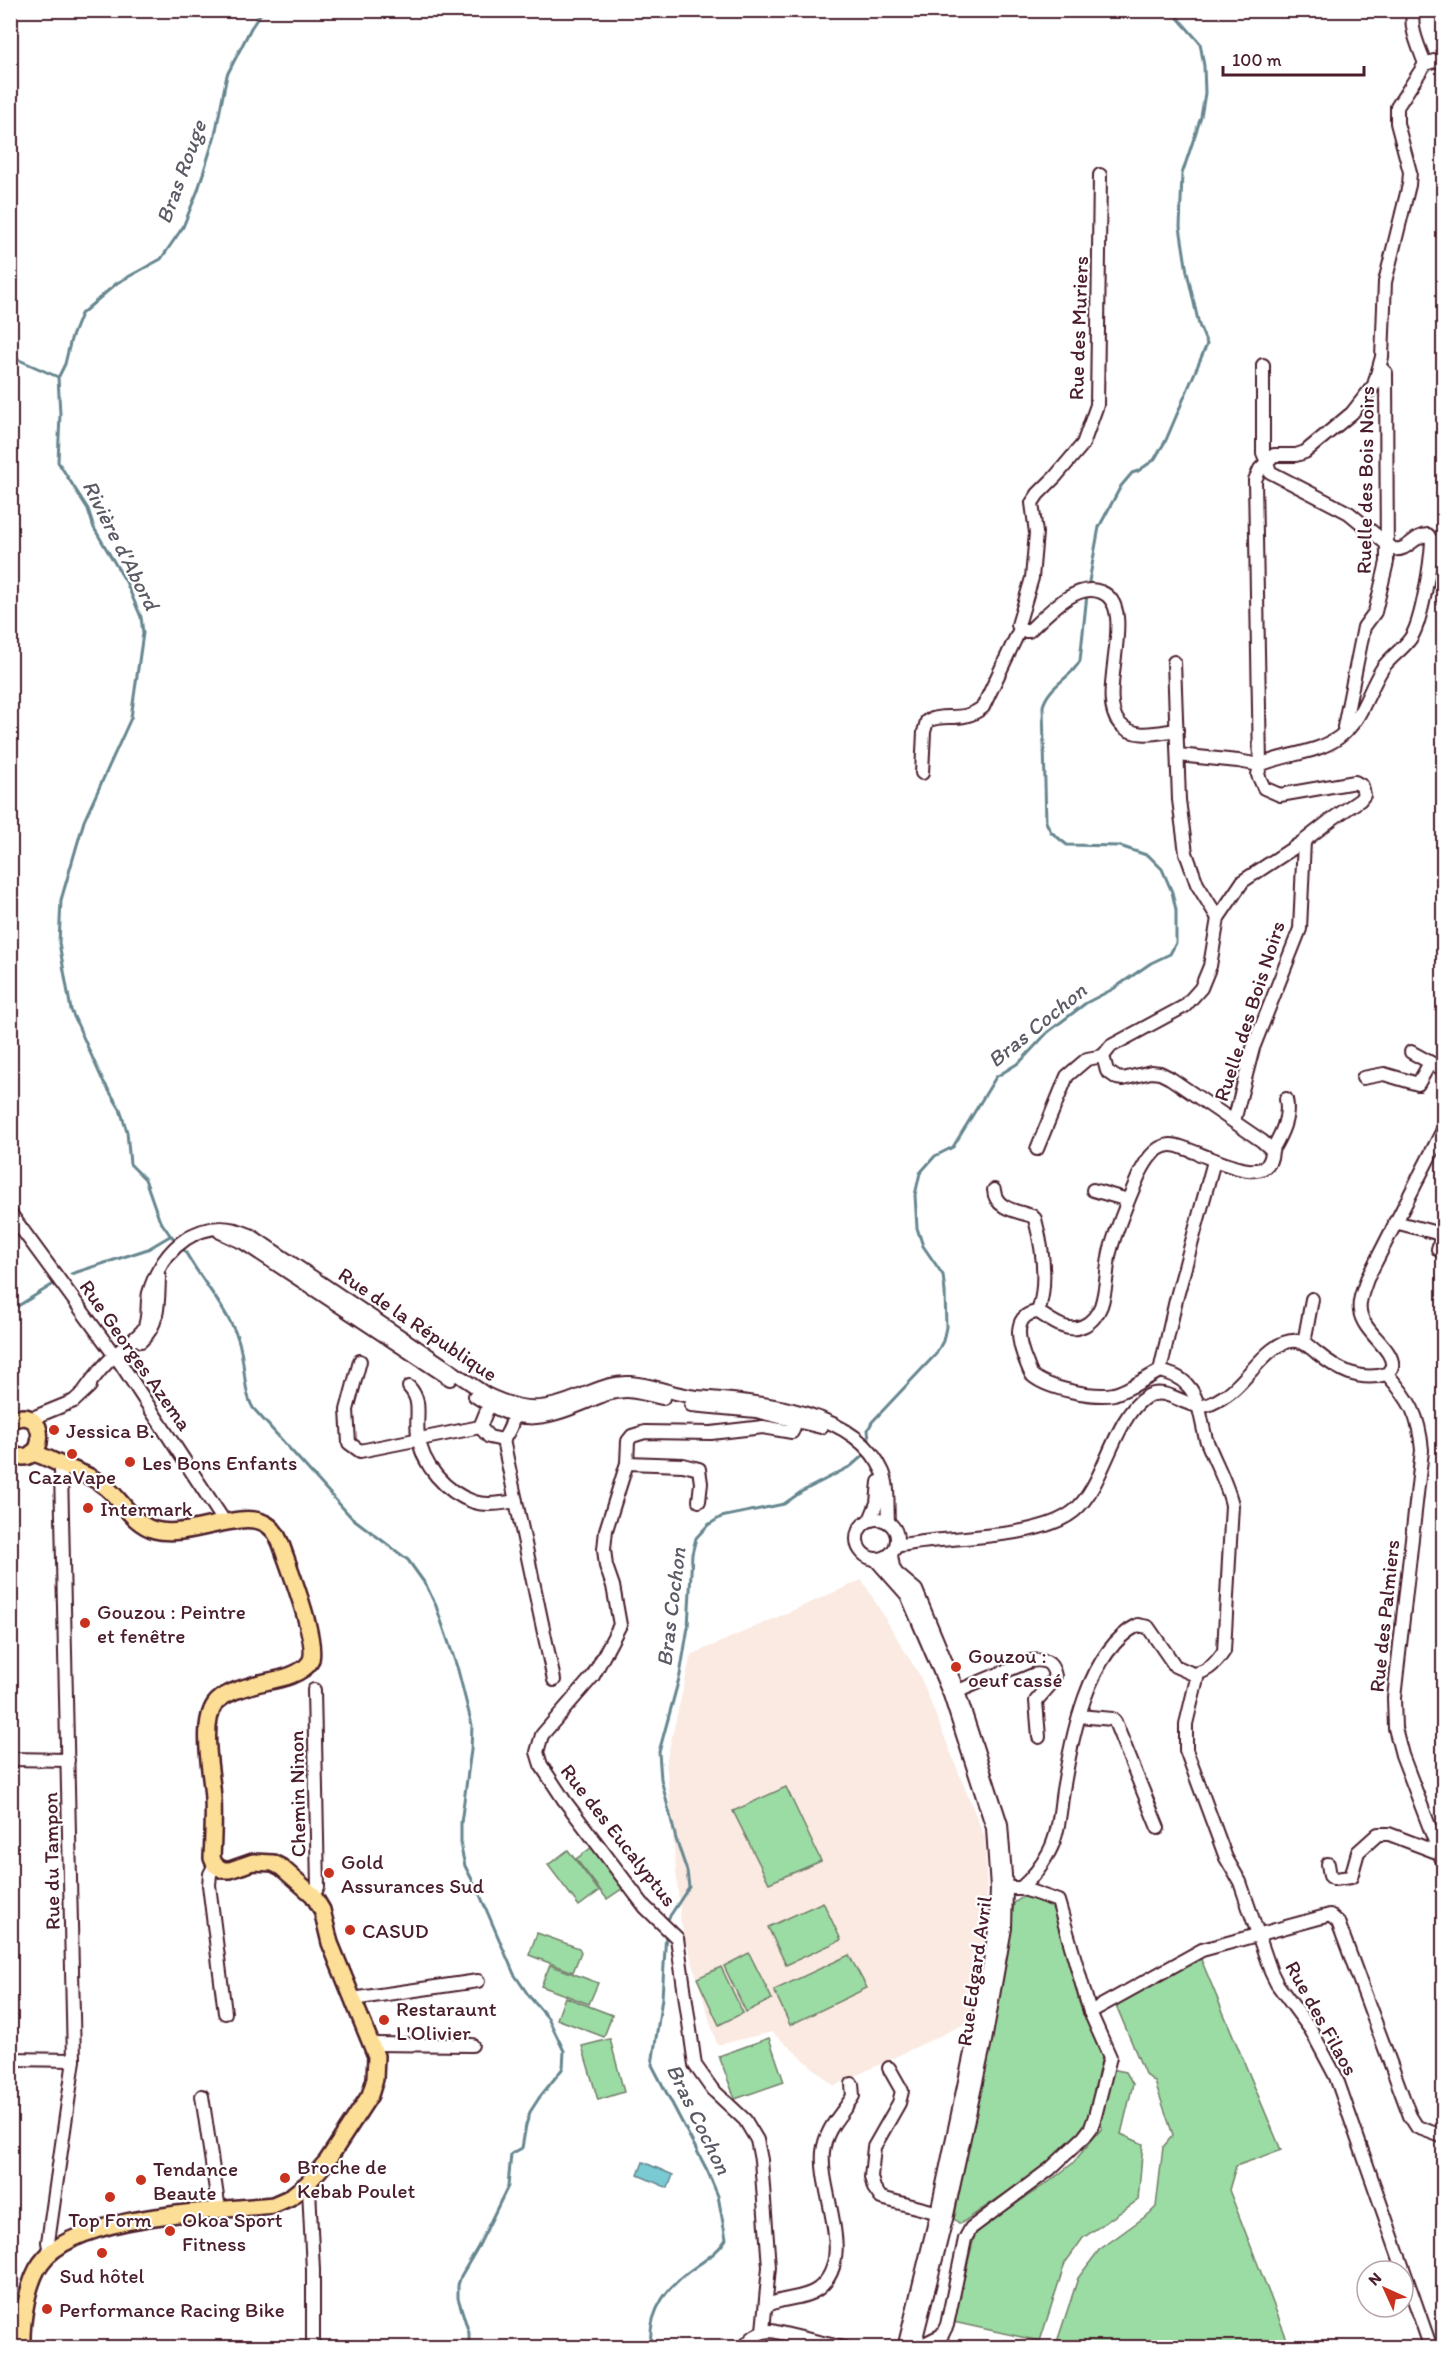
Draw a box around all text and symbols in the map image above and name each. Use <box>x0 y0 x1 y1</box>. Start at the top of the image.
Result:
scale bar <box>1223 39 1364 77</box>
text: 100 m <box>1232 49 1282 71</box>
water label: Bras Rouge <box>150 115 213 227</box>
street label: Rue des Muriers <box>1063 255 1093 401</box>
street label: Ruelle des Bois Noirs <box>1351 386 1379 574</box>
water label: Rivière d'Abord <box>77 476 166 616</box>
street label: Ruelle des Bois Noirs <box>1208 918 1290 1104</box>
water label: Bras Cochon <box>982 977 1092 1073</box>
street label: Rue de la République <box>334 1261 502 1387</box>
street label: Rue Georges Azema <box>75 1275 198 1435</box>
place label: Jessica B. <box>66 1418 155 1443</box>
marker: Jessica B. <box>47 1423 61 1437</box>
marker: CazaVape <box>65 1447 79 1461</box>
place label: Les Bons Enfants <box>142 1450 297 1475</box>
marker: Les Bons Enfants <box>123 1455 137 1469</box>
place label: CazaVape <box>28 1464 116 1489</box>
place label: Intermark <box>100 1496 193 1521</box>
marker: Intermark <box>81 1501 95 1515</box>
street label: Rue des Palmiers <box>1364 1538 1404 1694</box>
water label: Bras Cochon <box>650 1546 692 1668</box>
place label: Gouzou : Peintre et fenêtre <box>97 1599 246 1648</box>
marker: Gouzou : Peintre et fenêtre <box>78 1616 92 1630</box>
place label: Gouzou : oeuf cassé <box>968 1643 1062 1692</box>
marker: Gouzou : oeuf cassé <box>949 1660 963 1674</box>
street label: Chemin Ninon <box>283 1730 311 1858</box>
street label: Rue des Eucalyptus <box>556 1759 682 1911</box>
street label: Rue du Tampon <box>37 1792 65 1930</box>
place label: Gold Assurances Sud <box>341 1849 485 1898</box>
marker: Gold Assurances Sud <box>322 1866 336 1880</box>
street label: Rue Edgard Avril <box>951 1894 997 2048</box>
place label: CASUD <box>362 1918 429 1943</box>
marker: CASUD <box>343 1923 357 1937</box>
street label: Rue des Filaos <box>1280 1956 1364 2080</box>
place label: Restaraunt L'Olivier <box>396 1996 497 2045</box>
marker: Restaraunt L'Olivier <box>377 2013 391 2027</box>
water label: Bras Cochon <box>661 2059 737 2179</box>
place label: Broche de Kebab Poulet <box>297 2154 415 2203</box>
place label: Tendance Beaute <box>153 2156 238 2205</box>
marker: Broche de Kebab Poulet <box>278 2171 292 2185</box>
marker: Tendance Beaute <box>134 2173 148 2187</box>
marker: Top Form <box>103 2190 117 2204</box>
place label: Top Form <box>68 2207 152 2232</box>
place label: Okoa Sport Fitness <box>182 2207 283 2256</box>
marker: Okoa Sport Fitness <box>163 2224 177 2238</box>
marker: Sud hôtel <box>95 2246 109 2260</box>
north arrow <box>1355 2259 1415 2319</box>
place label: Sud hôtel <box>59 2263 145 2288</box>
text: N <box>1364 2268 1385 2289</box>
place label: Performance Racing Bike <box>59 2297 285 2322</box>
marker: Performance Racing Bike <box>40 2302 54 2316</box>

